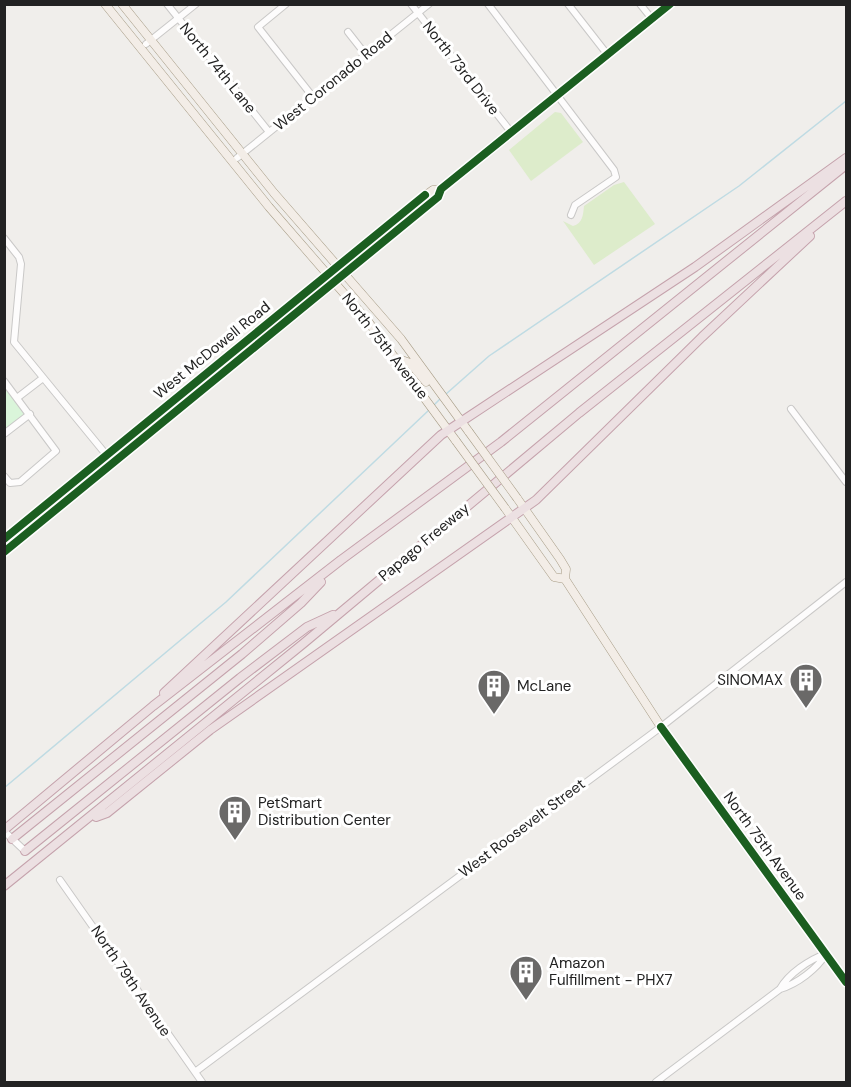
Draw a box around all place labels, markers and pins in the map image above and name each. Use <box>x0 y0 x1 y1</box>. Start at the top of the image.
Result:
building icon: SINOMAX <box>788 662 824 709</box>
building icon: McLane <box>476 668 512 715</box>
place label: SINOMAX <box>717 670 783 690</box>
place label: McLane <box>517 676 571 696</box>
place label: PetSmart Distribution Center <box>258 793 391 830</box>
building icon: PetSmart Distribution Center <box>217 794 253 841</box>
place label: Amazon Fulfillment - PHX7 <box>549 953 673 990</box>
building icon: Amazon Fulfillment - PHX7 <box>508 954 544 1001</box>

